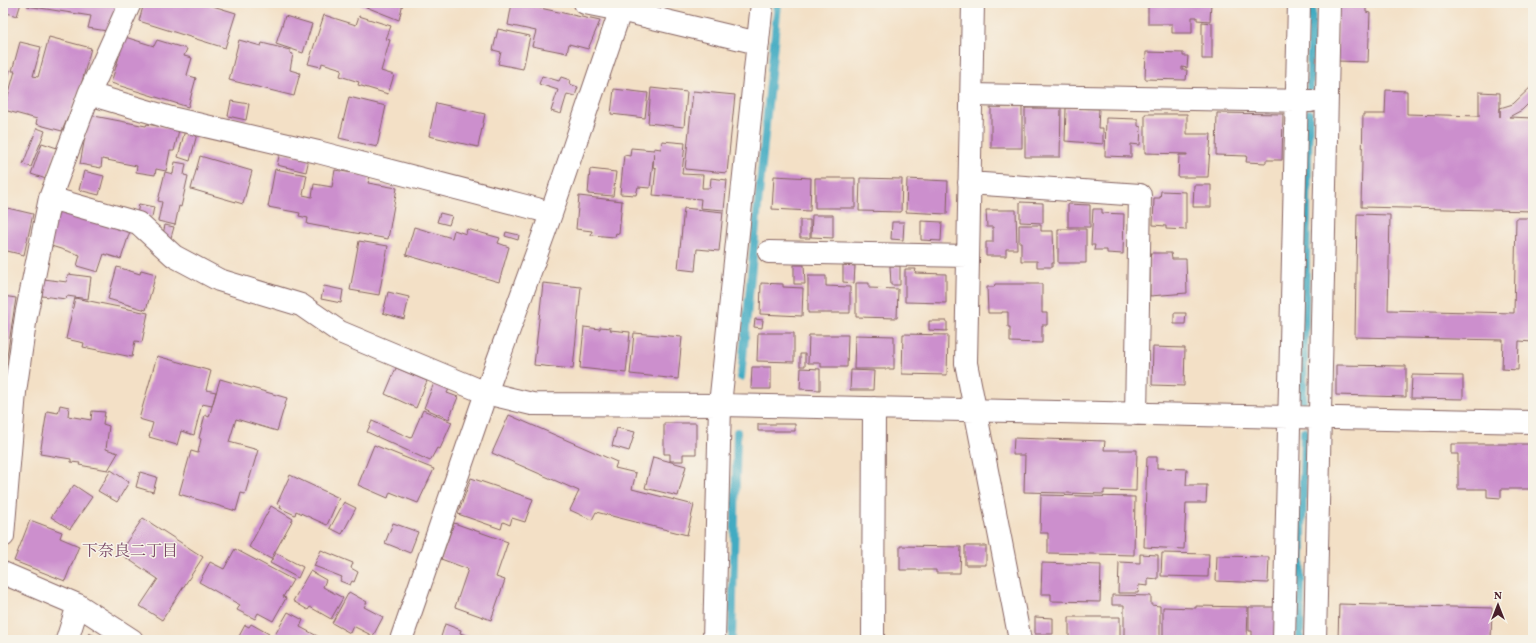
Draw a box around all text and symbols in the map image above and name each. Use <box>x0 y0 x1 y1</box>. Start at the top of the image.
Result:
district label: 下奈良二丁目 <box>82 541 178 563</box>
north arrow <box>1478 585 1518 625</box>
text: N <box>1494 589 1502 604</box>

